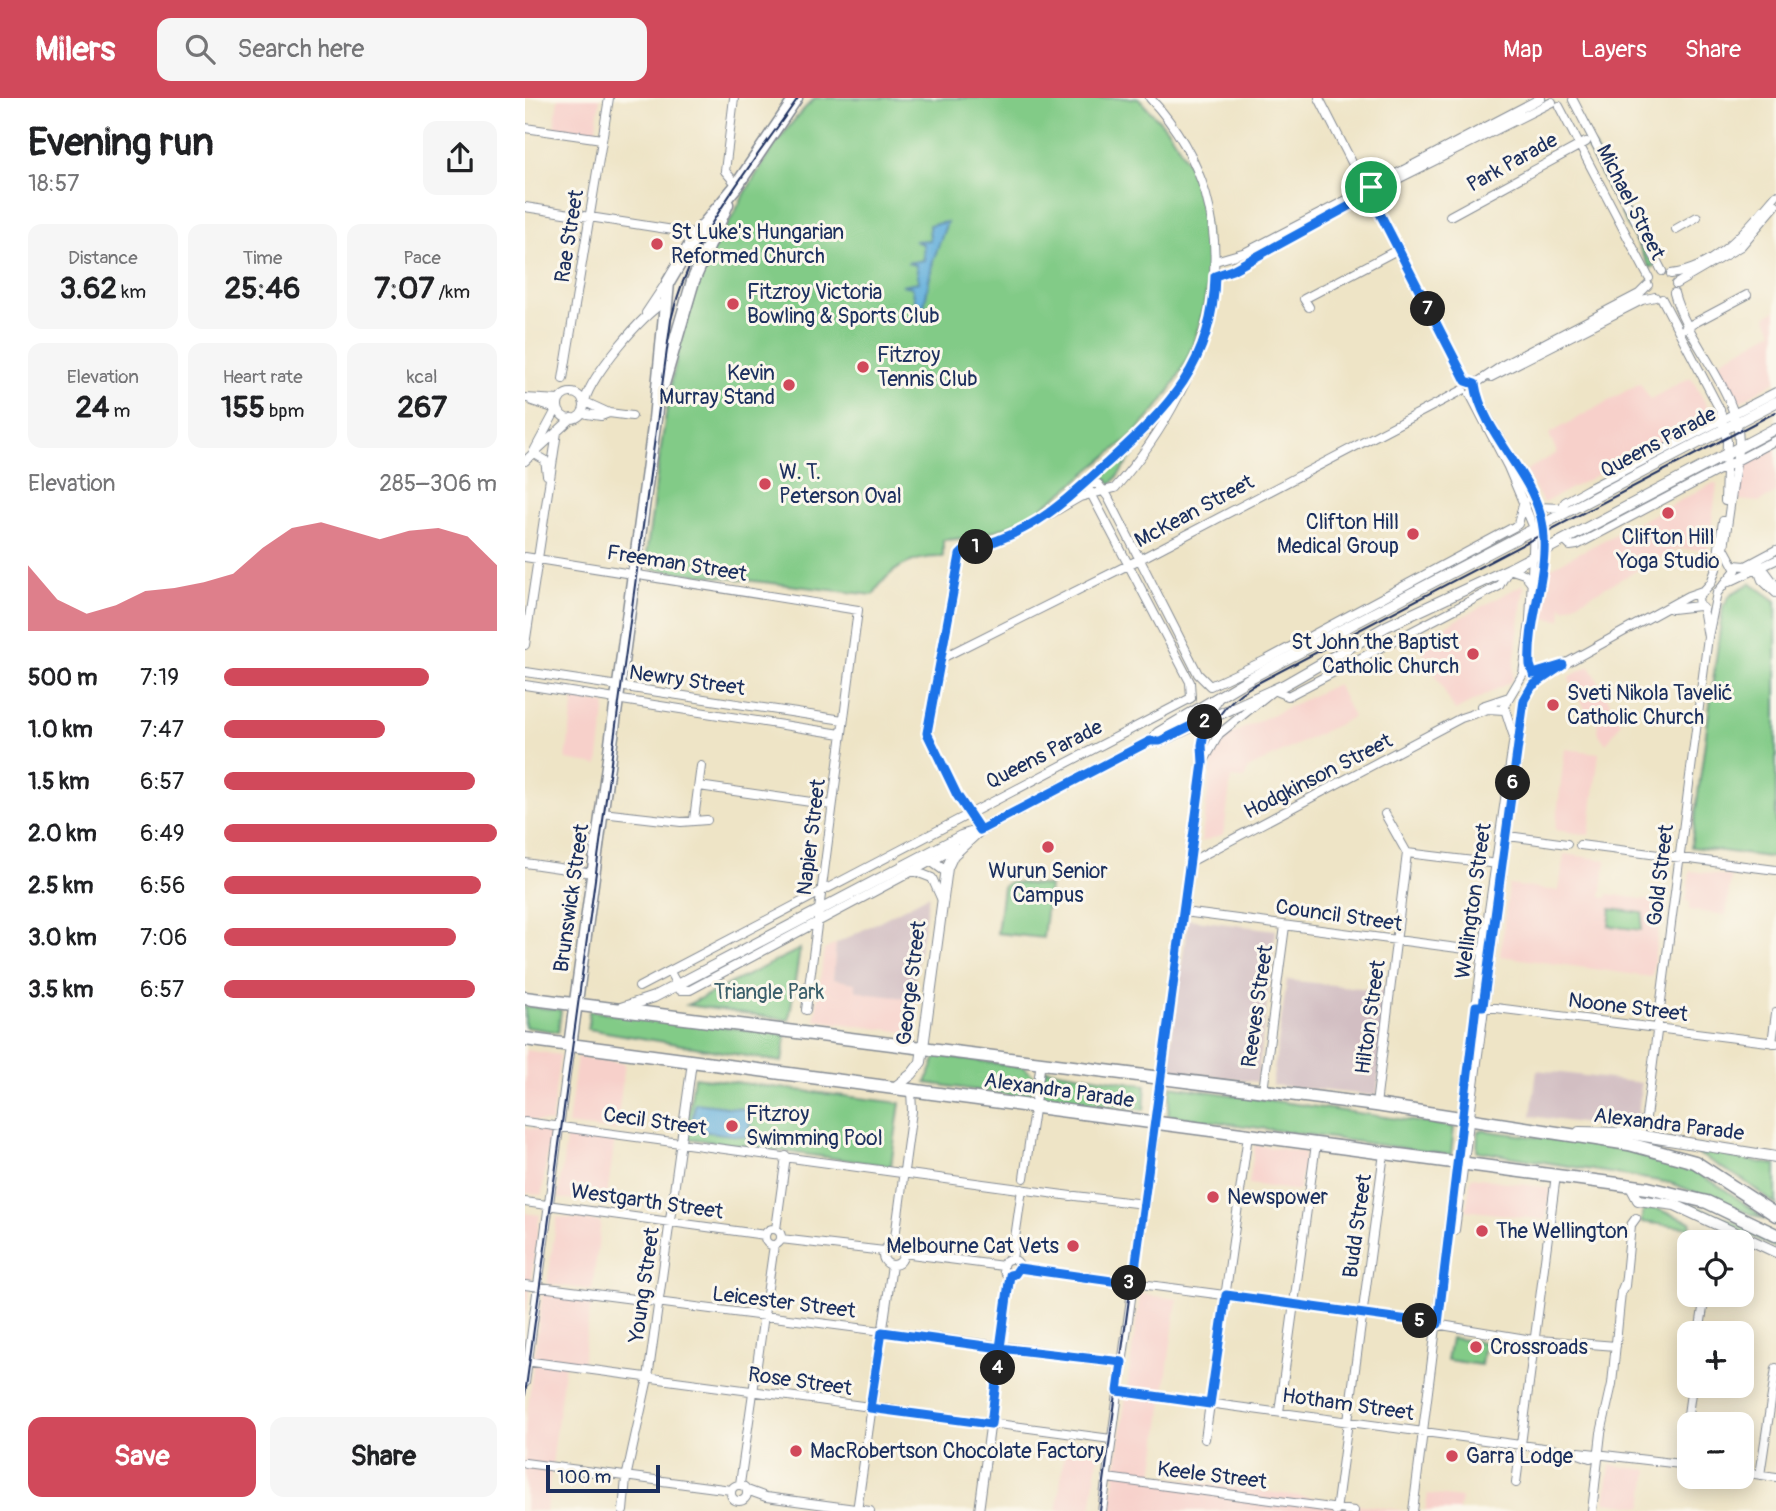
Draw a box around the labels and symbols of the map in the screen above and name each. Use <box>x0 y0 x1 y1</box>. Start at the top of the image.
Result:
street label: Park Parade <box>1462 126 1563 198</box>
street label: Michael Street <box>1590 140 1671 265</box>
pin <box>1341 157 1401 217</box>
street label: Rae Street <box>549 187 590 285</box>
place label: St Luke's Hungarian Reformed Church <box>671 219 844 270</box>
marker: St Luke's Hungarian Reformed Church <box>649 236 665 252</box>
place label: Fitzroy Victoria Bowling & Sports Club <box>747 279 940 330</box>
pin: 7 <box>1411 292 1445 326</box>
marker: Fitzroy Victoria Bowling & Sports Club <box>725 296 741 312</box>
place label: Fitzroy Tennis Club <box>877 342 978 393</box>
marker: Fitzroy Tennis Club <box>855 359 871 375</box>
place label: Kevin Murray Stand <box>659 360 775 411</box>
marker: Kevin Murray Stand <box>781 377 797 393</box>
street label: Queens Parade <box>1596 400 1722 484</box>
place label: W. T. Peterson Oval <box>779 459 902 510</box>
street label: McKean Street <box>1130 468 1259 554</box>
marker: W. T. Peterson Oval <box>757 476 773 492</box>
marker: Clifton Hill Yoga Studio <box>1660 505 1676 521</box>
place label: Clifton Hill Medical Group <box>1277 509 1399 560</box>
place label: Clifton Hill Yoga Studio <box>1615 524 1720 575</box>
marker: Clifton Hill Medical Group <box>1405 526 1421 542</box>
pin: 1 <box>959 530 993 564</box>
street label: Freeman Street <box>605 539 749 588</box>
place label: St John the Baptist Catholic Church <box>1291 629 1460 680</box>
marker: St John the Baptist Catholic Church <box>1465 646 1481 662</box>
street label: Newry Street <box>627 659 747 702</box>
place label: Sveti Nikola Tavelić Catholic Church <box>1567 680 1733 731</box>
marker: Sveti Nikola Tavelić Catholic Church <box>1545 697 1561 713</box>
pin: 2 <box>1187 704 1223 740</box>
street label: Queens Parade <box>981 713 1108 795</box>
street label: Hodgkinson Street <box>1240 727 1397 825</box>
pin: 6 <box>1495 766 1531 800</box>
street label: Napier Street <box>791 777 832 897</box>
street label: Wellington Street <box>1449 821 1498 981</box>
street label: Brunswick Street <box>548 822 595 974</box>
street label: Gold Street <box>1641 822 1680 927</box>
marker: Wurun Senior Campus <box>1040 839 1056 855</box>
place label: Wurun Senior Campus <box>988 858 1108 909</box>
street label: Council Street <box>1274 893 1405 938</box>
street label: George Street <box>890 919 933 1047</box>
street label: Reeves Street <box>1236 942 1280 1069</box>
street label: Hilton Street <box>1349 958 1392 1076</box>
park label: Triangle Park <box>714 979 824 1006</box>
street label: Noone Street <box>1567 987 1690 1028</box>
street label: Alexandra Parade <box>982 1067 1136 1114</box>
street label: Cecil Street <box>601 1101 709 1142</box>
place label: Fitzroy Swimming Pool <box>746 1101 883 1152</box>
street label: Alexandra Parade <box>1592 1102 1746 1147</box>
marker: Fitzroy Swimming Pool <box>724 1118 740 1134</box>
street label: Budd Street <box>1337 1172 1378 1280</box>
street label: Westgarth Street <box>569 1177 725 1226</box>
place label: Newspower <box>1227 1184 1329 1211</box>
marker: Newspower <box>1205 1189 1221 1205</box>
place label: The Wellington <box>1496 1218 1628 1245</box>
marker: The Wellington <box>1474 1223 1490 1239</box>
street label: Young Street <box>623 1225 666 1345</box>
place label: Melbourne Cat Vets <box>886 1233 1060 1260</box>
marker: Melbourne Cat Vets <box>1065 1238 1081 1254</box>
pin: 3 <box>1111 1266 1147 1300</box>
street label: Leicester Street <box>711 1280 858 1325</box>
pin: 5 <box>1403 1304 1437 1338</box>
place label: Crossroads <box>1490 1334 1588 1361</box>
marker: Crossroads <box>1468 1339 1484 1355</box>
pin: 4 <box>981 1350 1015 1386</box>
street label: Rose Street <box>746 1361 854 1402</box>
street label: Hotham Street <box>1280 1382 1416 1427</box>
place label: MacRobertson Chocolate Factory <box>810 1438 1104 1465</box>
marker: MacRobertson Chocolate Factory <box>788 1443 804 1459</box>
place label: Garra Lodge <box>1466 1443 1574 1470</box>
marker: Garra Lodge <box>1444 1448 1460 1464</box>
street label: Keele Street <box>1156 1455 1269 1496</box>
scale bar <box>546 1462 660 1494</box>

